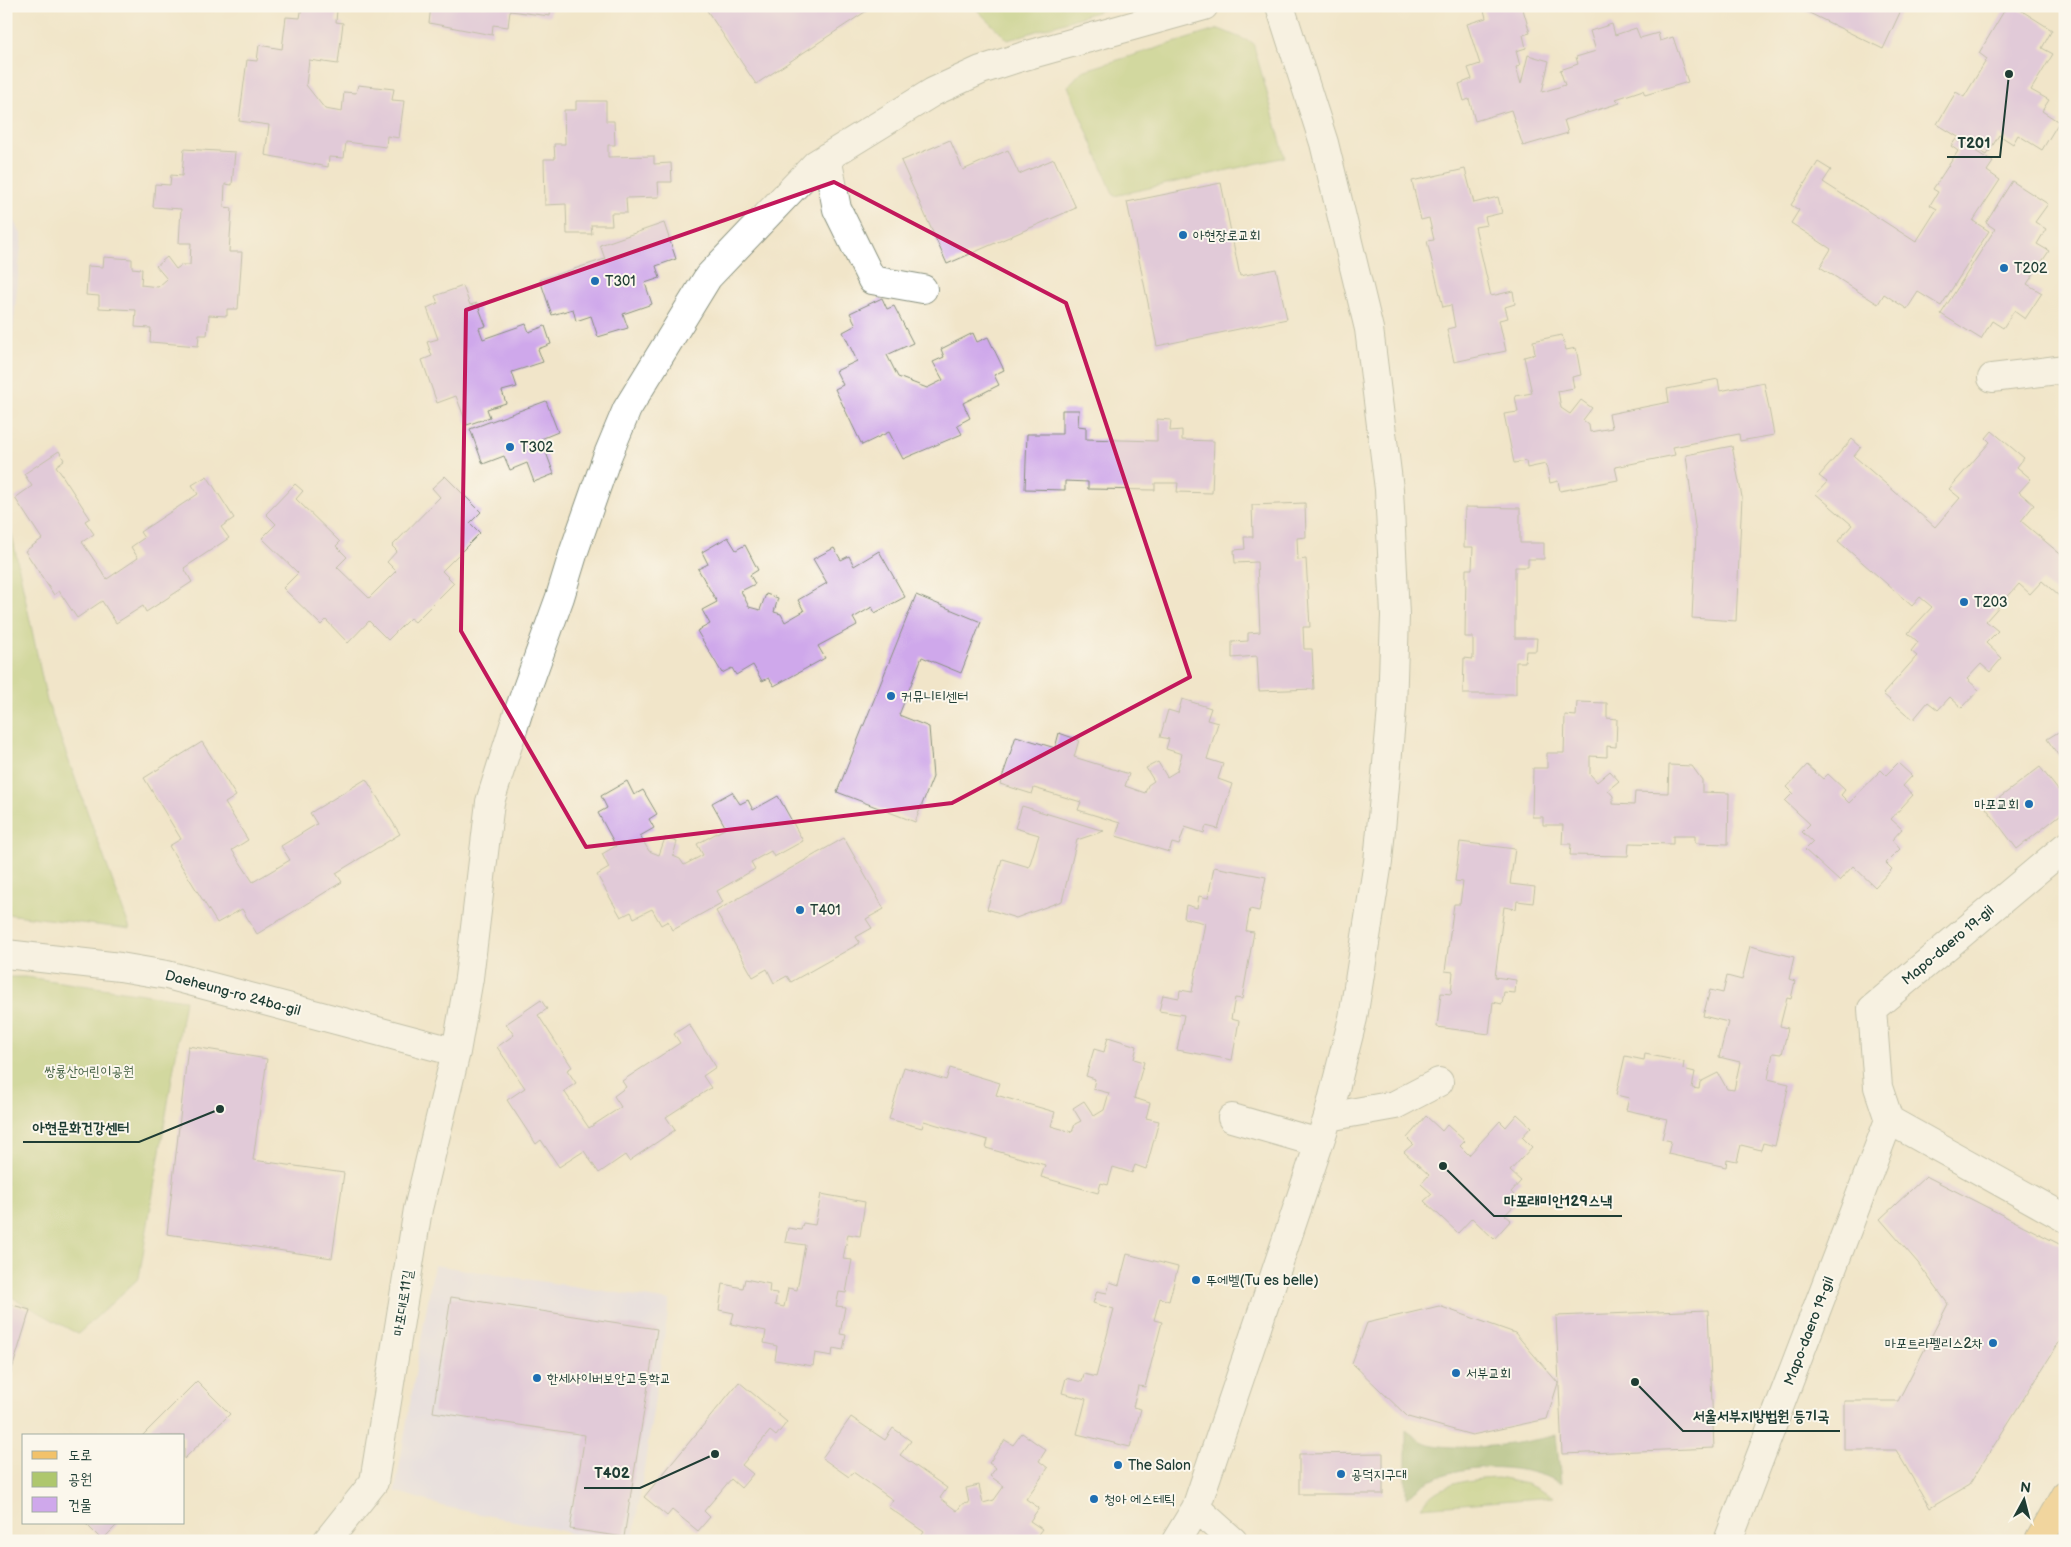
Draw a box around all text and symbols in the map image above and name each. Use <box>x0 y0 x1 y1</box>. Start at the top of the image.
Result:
callout: T201 <box>1947 127 2000 157</box>
text: T201 <box>1958 134 1990 153</box>
place label: 아현장로교회 <box>1193 227 1261 244</box>
marker: 아현장로교회 <box>1177 229 1189 241</box>
place label: T202 <box>2014 260 2048 277</box>
marker: T202 <box>1998 262 2010 274</box>
place label: T301 <box>605 273 636 290</box>
marker: T301 <box>589 275 601 287</box>
place label: T302 <box>520 439 554 456</box>
marker: T302 <box>504 441 516 453</box>
place label: T203 <box>1974 594 2008 611</box>
marker: T203 <box>1958 596 1970 608</box>
place label: 커뮤니티센터 <box>901 688 969 705</box>
marker: 커뮤니티센터 <box>885 690 897 702</box>
place label: 마포교회 <box>1974 796 2019 813</box>
marker: 마포교회 <box>2023 798 2035 810</box>
place label: T401 <box>810 902 841 919</box>
street label: Mapo-daero 19-gil <box>1898 902 1998 988</box>
marker: T401 <box>794 904 806 916</box>
street label: Daeheung-ro 24ba-gil <box>163 967 303 1019</box>
park label: 쌍룡산어린이공원 <box>44 1063 134 1080</box>
callout: 아현문화건강센터 <box>23 1112 139 1142</box>
text: 아현문화건강센터 <box>32 1119 129 1138</box>
callout: 마포래미안129스낵 <box>1494 1186 1622 1216</box>
text: 마포래미안129스낵 <box>1504 1192 1612 1211</box>
street label: 마포대로11길 <box>389 1268 417 1338</box>
place label: 뚜에벨(Tu es belle) <box>1206 1272 1319 1289</box>
marker: 뚜에벨(Tu es belle) <box>1190 1274 1202 1286</box>
street label: Mapo-daero 19-gil <box>1780 1274 1838 1388</box>
place label: 마포트라펠리스2차 <box>1885 1335 1983 1352</box>
marker: 마포트라펠리스2차 <box>1987 1337 1999 1349</box>
place label: 서부교회 <box>1466 1365 1511 1382</box>
marker: 서부교회 <box>1450 1367 1462 1379</box>
place label: 한세사이버보안고등학교 <box>547 1370 671 1387</box>
marker: 한세사이버보안고등학교 <box>531 1372 543 1384</box>
callout: 서울서부지방법원 등기국 <box>1683 1401 1840 1431</box>
text: 서울서부지방법원 등기국 <box>1693 1407 1829 1426</box>
legend <box>22 1434 185 1524</box>
text: 도로 <box>68 1446 92 1465</box>
place label: The Salon <box>1128 1457 1191 1474</box>
callout: T402 <box>584 1458 640 1488</box>
marker: The Salon <box>1112 1459 1124 1471</box>
text: T402 <box>594 1464 630 1483</box>
place label: 공덕지구대 <box>1351 1466 1407 1483</box>
marker: 공덕지구대 <box>1335 1468 1347 1480</box>
text: 공원 <box>68 1470 92 1489</box>
north arrow <box>1998 1474 2048 1524</box>
text: N <box>2019 1479 2032 1497</box>
place label: 청아 에스테틱 <box>1104 1491 1175 1508</box>
marker: 청아 에스테틱 <box>1088 1493 1100 1505</box>
text: 건물 <box>68 1496 92 1515</box>

